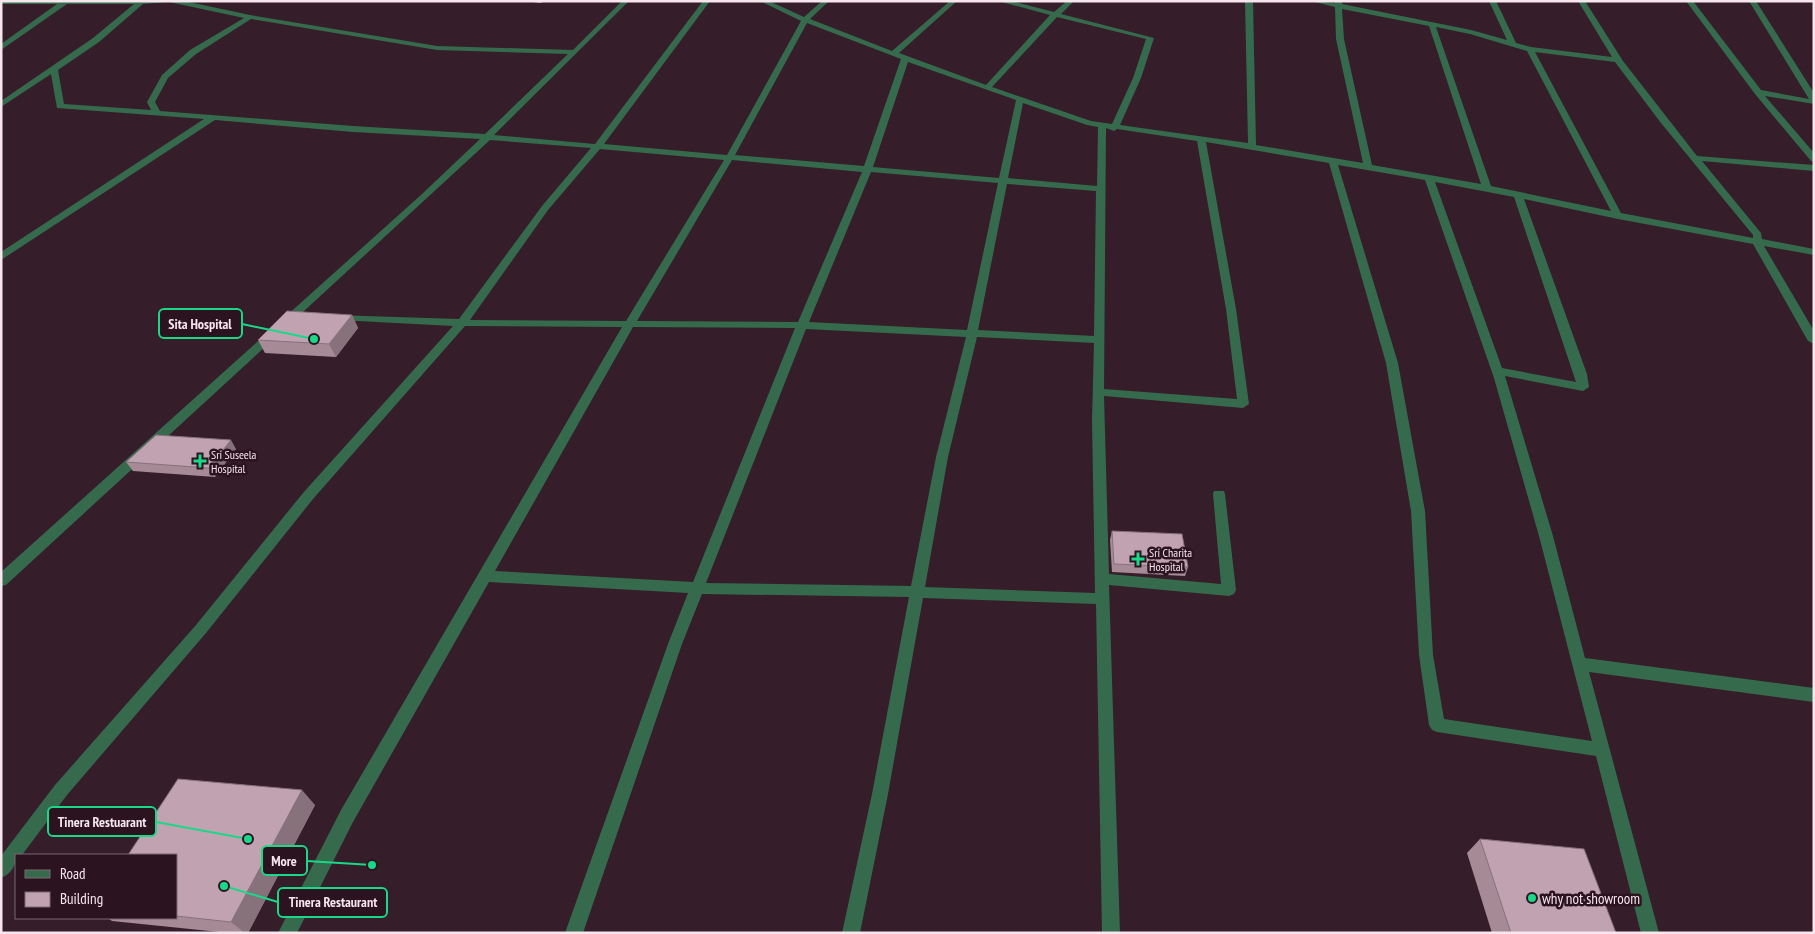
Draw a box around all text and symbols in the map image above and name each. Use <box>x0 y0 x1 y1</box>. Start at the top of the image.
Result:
callout: Sita Hospital <box>159 309 242 338</box>
text: Sita Hospital <box>168 315 232 333</box>
place label: Sri Suseela Hospital <box>211 447 257 476</box>
marker: Sri Suseela Hospital <box>193 454 207 468</box>
place label: Sri Charita Hospital <box>1149 545 1192 574</box>
marker: Sri Charita Hospital <box>1131 552 1145 566</box>
callout: Tinera Restuarant <box>48 807 156 836</box>
text: Tinera Restuarant <box>58 813 146 831</box>
callout: More <box>262 846 307 875</box>
text: More <box>271 852 297 870</box>
legend <box>15 854 178 919</box>
text: Road <box>60 864 86 883</box>
callout: Tinera Restaurant <box>278 888 387 917</box>
text: Building <box>60 889 103 908</box>
place label: why not showroom <box>1542 889 1640 908</box>
marker: why not showroom <box>1526 892 1538 904</box>
text: Tinera Restaurant <box>289 893 377 911</box>

